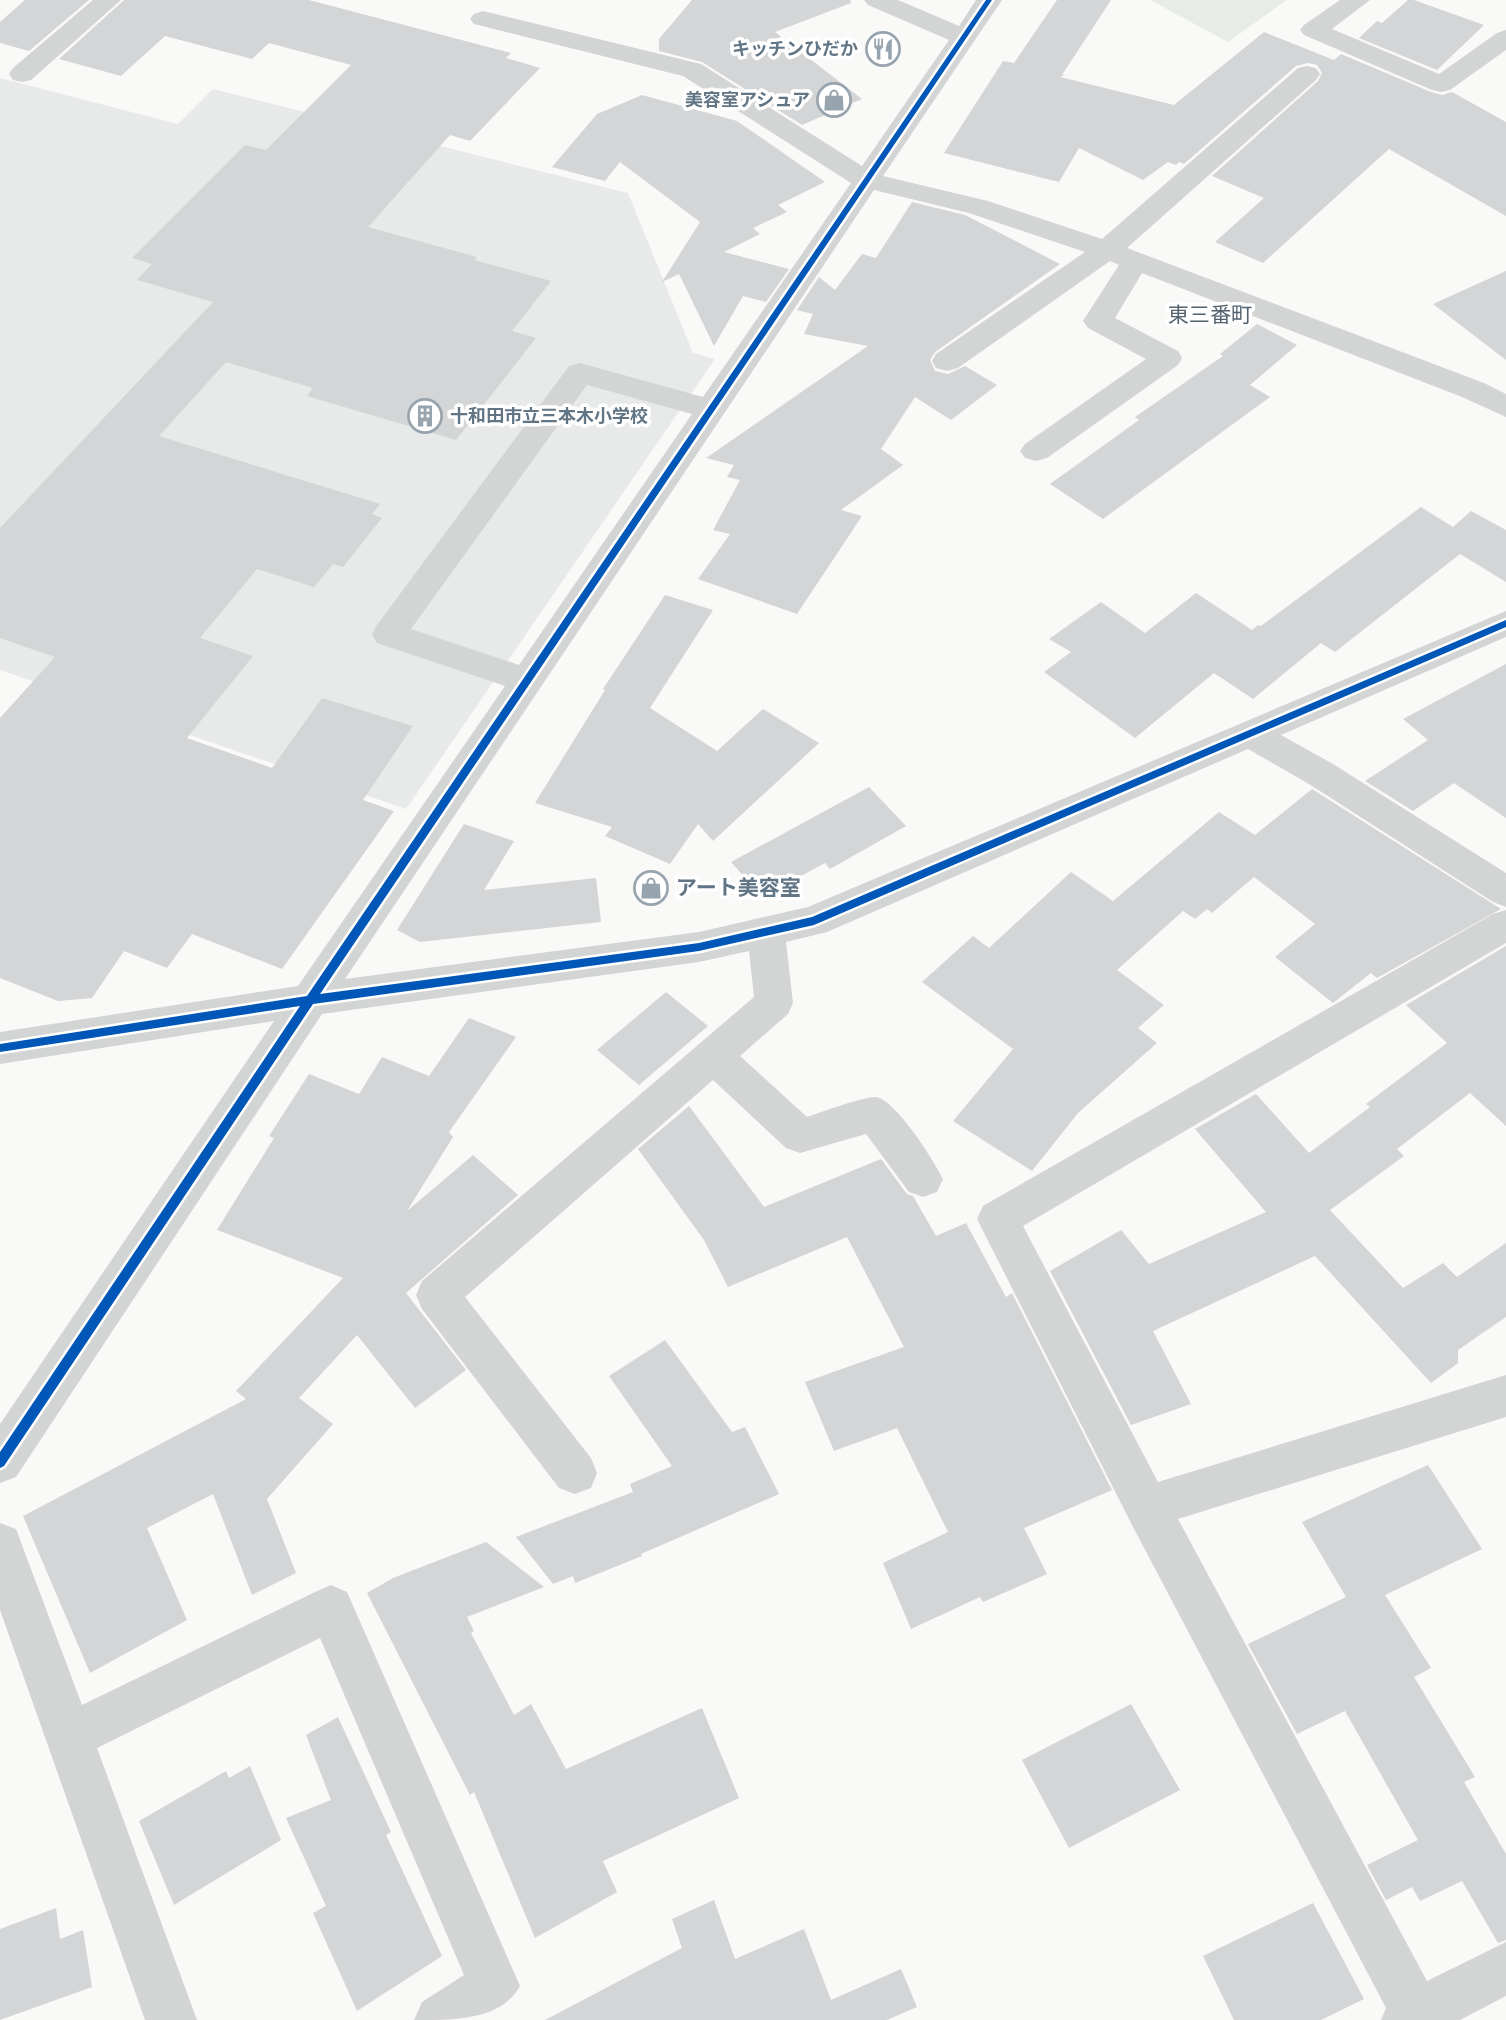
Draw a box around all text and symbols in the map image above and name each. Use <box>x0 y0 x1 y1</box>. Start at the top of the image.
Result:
restaurant icon: キッチンひだか <box>864 30 902 68</box>
place label: キッチンひだか <box>732 38 858 59</box>
shop icon: 美容室アシュア <box>815 81 853 119</box>
place label: 美容室アシュア <box>685 89 810 110</box>
district label: 東三番町 <box>1168 302 1252 327</box>
building icon: 十和田市立三本木小学校 <box>406 397 444 435</box>
place label: 十和田市立三本木小学校 <box>450 405 648 426</box>
shop icon: アート美容室 <box>632 869 670 907</box>
place label: アート美容室 <box>676 875 801 900</box>

